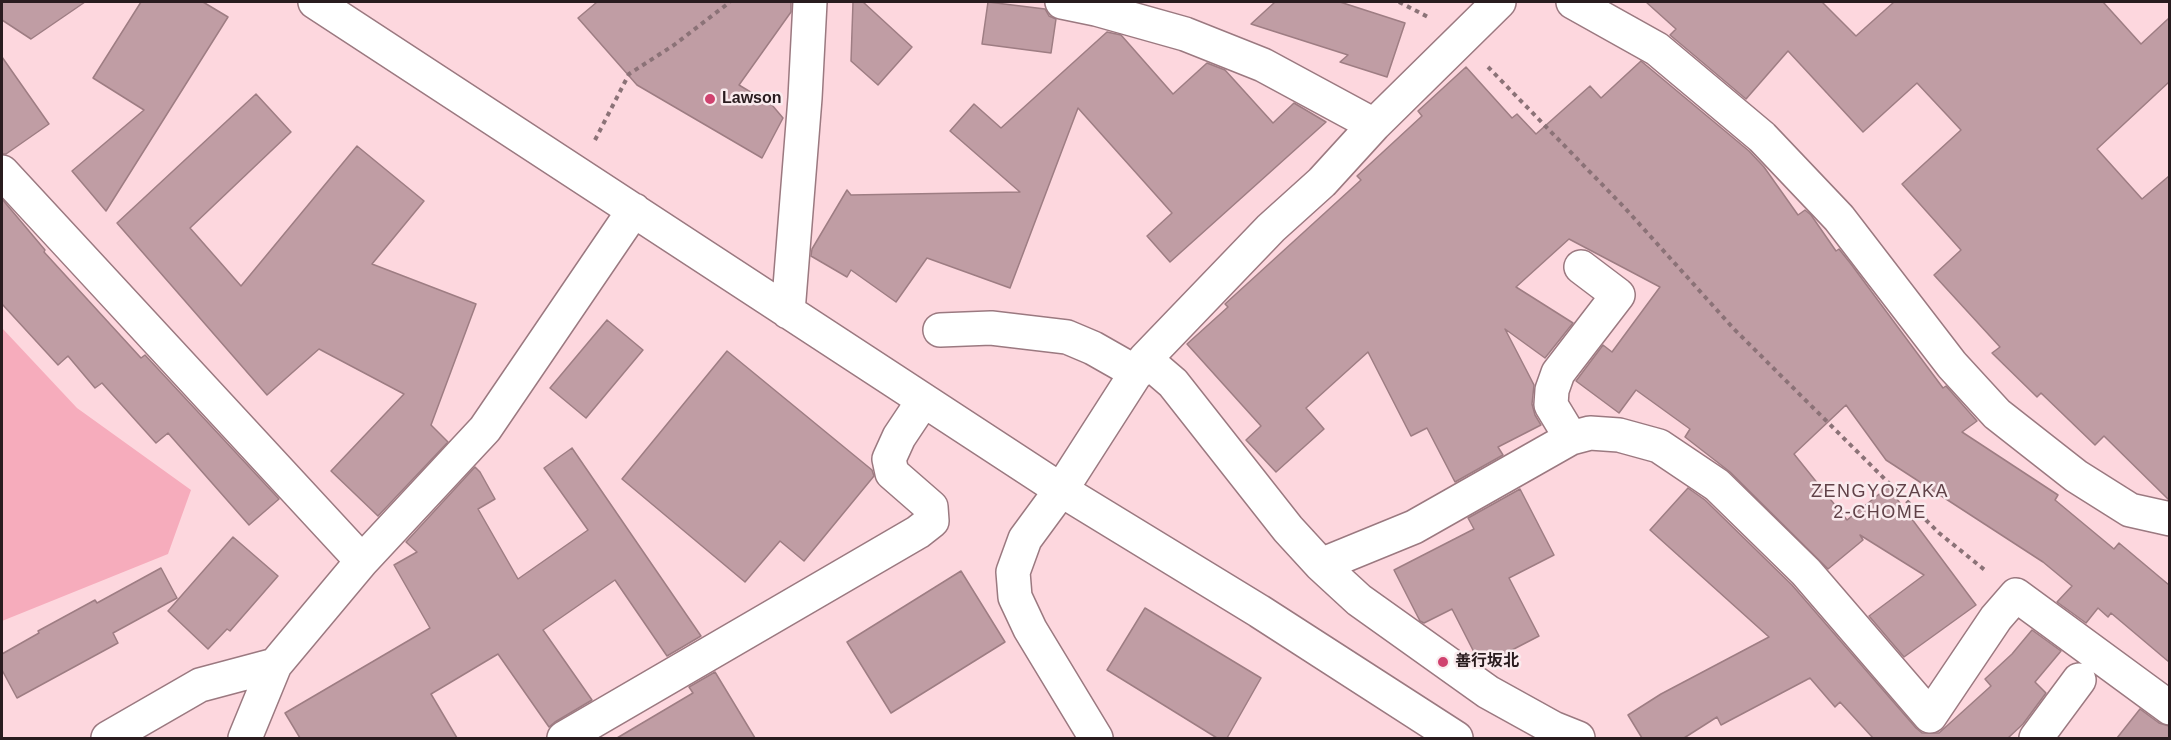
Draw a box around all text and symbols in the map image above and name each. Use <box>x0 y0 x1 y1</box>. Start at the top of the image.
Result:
place label: Lawson <box>722 89 782 109</box>
marker: Lawson <box>703 92 717 106</box>
district label: ZENGYOZAKA 2-CHOME <box>1811 481 1949 524</box>
place label: 善行坂北 <box>1455 652 1519 672</box>
marker: 善行坂北 <box>1436 655 1450 669</box>

